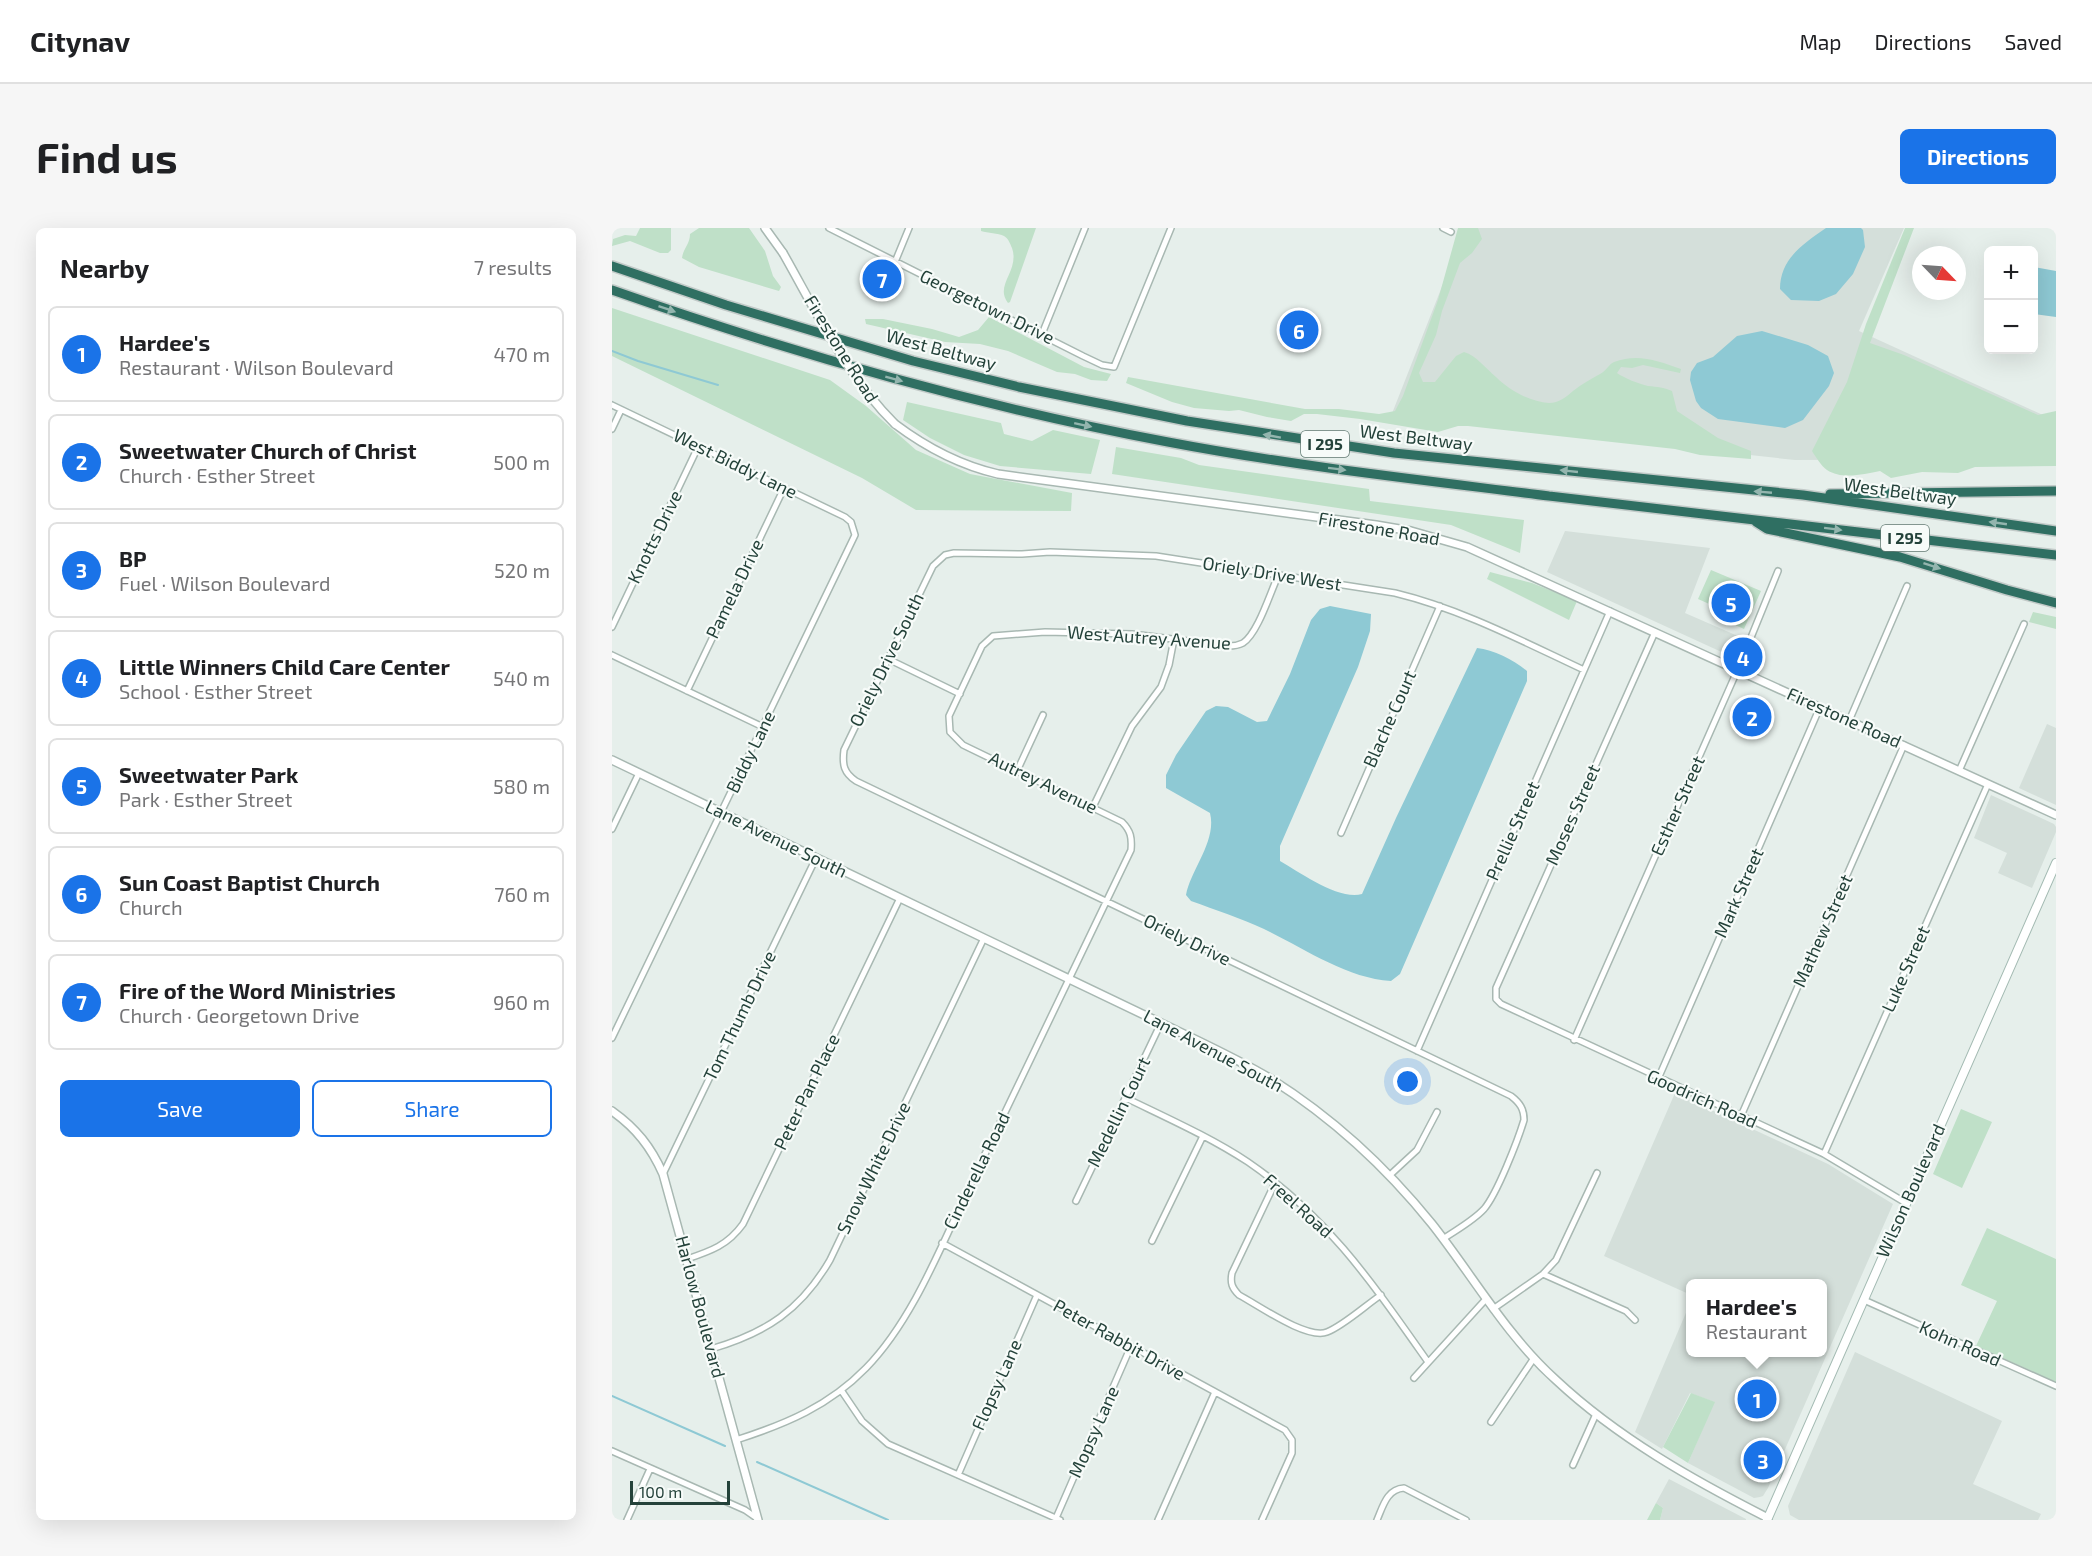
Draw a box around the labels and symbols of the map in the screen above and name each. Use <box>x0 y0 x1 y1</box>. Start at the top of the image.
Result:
north arrow <box>1912 246 1966 300</box>
pin: 7 <box>862 256 902 302</box>
street label: Georgetown Drive <box>917 264 1058 348</box>
street label: Firestone Road <box>800 291 884 406</box>
one-way arrow <box>658 305 676 315</box>
pin: 6 <box>1280 308 1318 352</box>
street label: West Beltway <box>884 324 999 374</box>
one-way arrow <box>885 375 903 384</box>
street label: West Beltway <box>1358 419 1474 455</box>
one-way arrow <box>1074 420 1092 430</box>
street label: West Biddy Lane <box>670 424 801 503</box>
one-way arrow <box>1262 431 1281 440</box>
road number: I 295 <box>1301 431 1349 457</box>
one-way arrow <box>1328 465 1347 474</box>
one-way arrow <box>1560 466 1579 476</box>
street label: West Beltway <box>1842 472 1958 510</box>
street label: Knotts Drive <box>622 486 686 587</box>
one-way arrow <box>1754 487 1773 496</box>
street label: Firestone Road <box>1317 507 1441 549</box>
one-way arrow <box>1988 518 2007 527</box>
one-way arrow <box>1824 525 1843 534</box>
road number: I 295 <box>1881 525 1929 551</box>
street label: Pamela Drive <box>701 535 768 642</box>
street label: Oriely Drive West <box>1201 551 1343 595</box>
one-way arrow <box>1923 562 1941 572</box>
pin: 5 <box>1712 580 1750 626</box>
street label: Oriely Drive South <box>844 589 928 730</box>
street label: West Autrey Avenue <box>1067 620 1232 654</box>
pin: 4 <box>1724 634 1762 680</box>
street label: Blache Court <box>1358 666 1420 771</box>
street label: Firestone Road <box>1784 682 1905 752</box>
pin: 2 <box>1732 694 1772 740</box>
street label: Biddy Lane <box>721 707 779 796</box>
street label: Autrey Avenue <box>986 746 1101 818</box>
street label: Esther Street <box>1645 752 1709 859</box>
street label: Moses Street <box>1540 761 1604 868</box>
street label: Prellie Street <box>1480 778 1544 884</box>
street label: Lane Avenue South <box>702 794 851 882</box>
street label: Mark Street <box>1709 844 1768 941</box>
street label: Mathew Street <box>1787 871 1857 990</box>
street label: Oriely Drive <box>1140 909 1235 970</box>
street label: Luke Street <box>1876 922 1934 1015</box>
street label: Tom Thumb Drive <box>698 947 780 1084</box>
street label: Lane Avenue South <box>1140 1004 1287 1096</box>
street label: Peter Pan Place <box>768 1030 844 1153</box>
street label: Medellin Court <box>1082 1053 1154 1170</box>
street label: Goodrich Road <box>1644 1064 1761 1132</box>
your location <box>1393 1067 1422 1096</box>
street label: Snow White Drive <box>832 1098 915 1237</box>
street label: Cinderella Road <box>938 1108 1014 1233</box>
street label: Wilson Boulevard <box>1871 1120 1949 1261</box>
street label: Freel Road <box>1259 1168 1338 1242</box>
street label: Harlow Boulevard <box>671 1233 731 1380</box>
street label: Peter Rabbit Drive <box>1050 1294 1189 1384</box>
street label: Kohn Road <box>1916 1315 2005 1371</box>
street label: Flopsy Lane <box>966 1336 1026 1433</box>
pin: 1 <box>1738 1376 1776 1422</box>
street label: Mopsy Lane <box>1063 1382 1123 1481</box>
pin: 3 <box>1744 1438 1782 1482</box>
scale bar <box>630 1478 730 1506</box>

